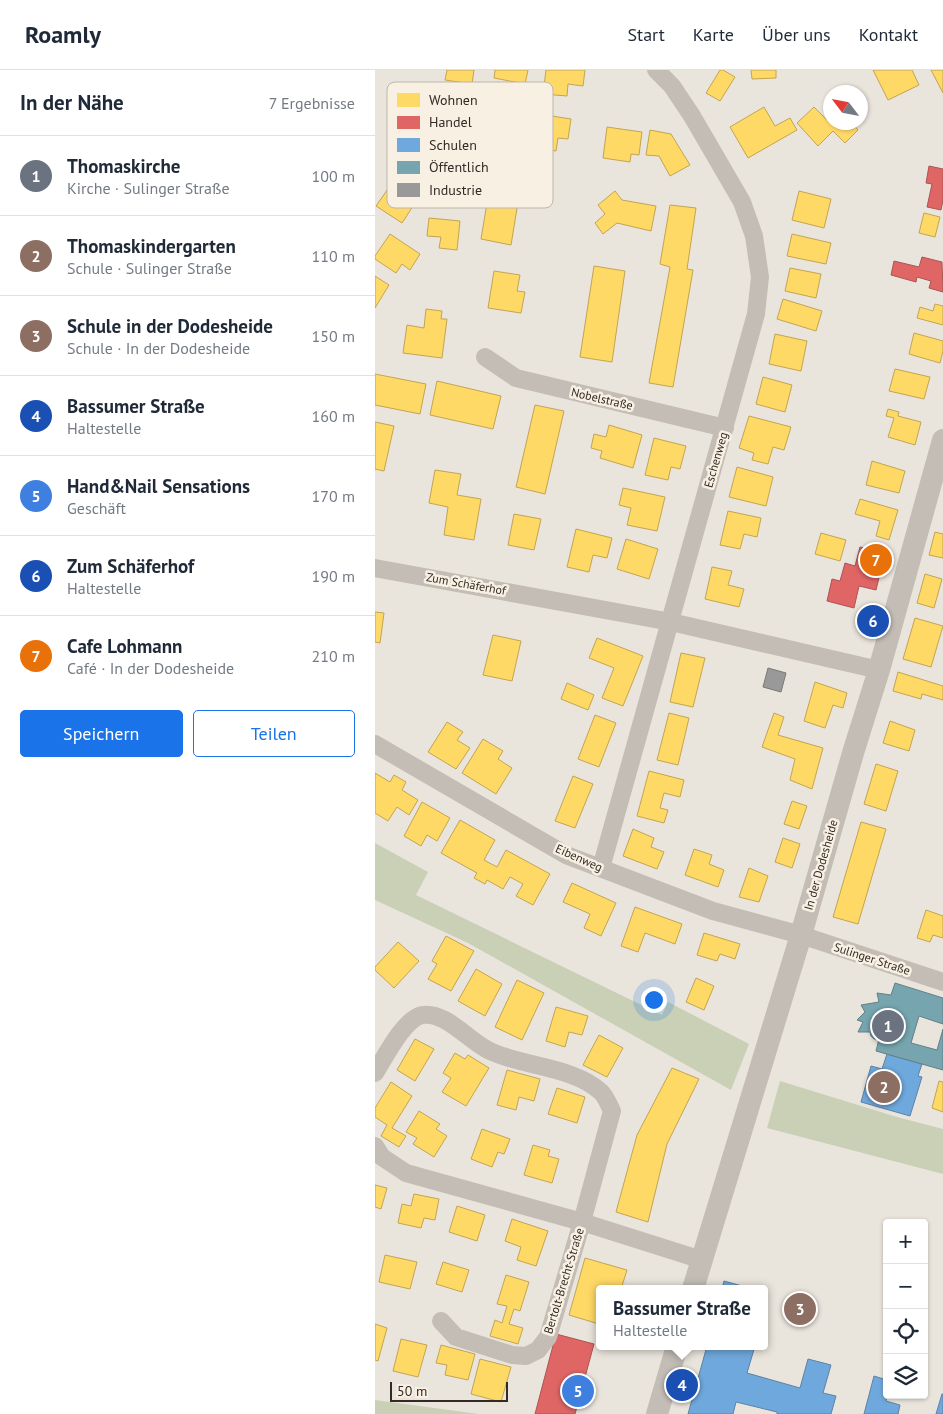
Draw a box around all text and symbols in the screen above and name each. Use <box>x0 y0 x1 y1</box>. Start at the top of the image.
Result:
text: Roamly <box>25 19 101 50</box>
text: Start <box>627 23 665 46</box>
text: Karte <box>693 23 734 46</box>
text: Über uns <box>762 23 831 46</box>
text: Kontakt <box>859 23 918 46</box>
legend <box>387 82 553 208</box>
north arrow <box>823 85 868 130</box>
text: In der Nähe <box>20 89 124 116</box>
text: Wohnen <box>429 91 478 109</box>
text: 7 Ergebnisse <box>269 93 355 113</box>
text: Handel <box>429 113 472 131</box>
text: Schulen <box>429 136 477 154</box>
text: Thomaskirche <box>67 154 180 178</box>
text: Öffentlich <box>429 158 489 176</box>
text: 1 <box>31 166 41 186</box>
text: 100 m <box>312 166 355 186</box>
text: Kirche · Sulinger Straße <box>67 178 230 198</box>
text: Industrie <box>429 181 482 199</box>
text: Thomaskindergarten <box>67 234 236 258</box>
text: 2 <box>31 246 41 266</box>
text: 110 m <box>312 246 355 266</box>
text: Schule · Sulinger Straße <box>67 258 232 278</box>
text: Schule in der Dodesheide <box>67 314 273 338</box>
text: 3 <box>31 326 41 346</box>
text: 150 m <box>312 326 355 346</box>
text: Schule · In der Dodesheide <box>67 338 250 358</box>
street label: Nobelstraße <box>570 384 634 413</box>
text: Bassumer Straße <box>67 394 205 418</box>
text: 4 <box>31 406 41 426</box>
text: 160 m <box>312 406 355 426</box>
text: Haltestelle <box>67 418 141 438</box>
street label: Eschenweg <box>700 430 731 489</box>
text: Hand&Nail Sensations <box>67 474 250 498</box>
text: 5 <box>31 486 41 506</box>
text: 170 m <box>312 486 355 506</box>
text: Geschäft <box>67 498 126 518</box>
pin: 7 <box>860 541 892 579</box>
text: Zum Schäferhof <box>67 554 194 578</box>
text: 6 <box>31 566 41 586</box>
text: 190 m <box>312 566 355 586</box>
street label: Zum Schäferhof <box>425 569 508 598</box>
text: Haltestelle <box>67 578 141 598</box>
pin: 6 <box>857 602 889 640</box>
text: Cafe Lohmann <box>67 634 182 658</box>
text: 7 <box>31 646 41 666</box>
text: 210 m <box>312 646 355 666</box>
text: Café · In der Dodesheide <box>67 658 234 678</box>
button: Speichern <box>20 710 183 757</box>
button: Teilen <box>193 710 355 757</box>
street label: In der Dodesheide <box>800 818 841 912</box>
street label: Eibenweg <box>553 841 605 875</box>
street label: Sulinger Straße <box>832 939 912 978</box>
your location <box>641 987 667 1013</box>
pin: 1 <box>872 1007 904 1045</box>
pin: 2 <box>868 1068 900 1106</box>
map controls <box>883 1219 928 1399</box>
button: + <box>883 1219 928 1264</box>
street label: Bertolt-Brecht-Straße <box>540 1226 587 1336</box>
button: − <box>883 1264 928 1309</box>
popup <box>596 1285 768 1350</box>
pin: 3 <box>784 1290 816 1328</box>
text: Bassumer Straße <box>613 1296 751 1320</box>
button: locate <box>883 1309 928 1354</box>
text: Haltestelle <box>613 1320 687 1340</box>
button: layers <box>883 1354 928 1399</box>
pin: 4 <box>666 1366 698 1404</box>
pin: 5 <box>562 1372 594 1410</box>
scale bar <box>390 1379 507 1402</box>
text: 50 m <box>397 1382 427 1400</box>

